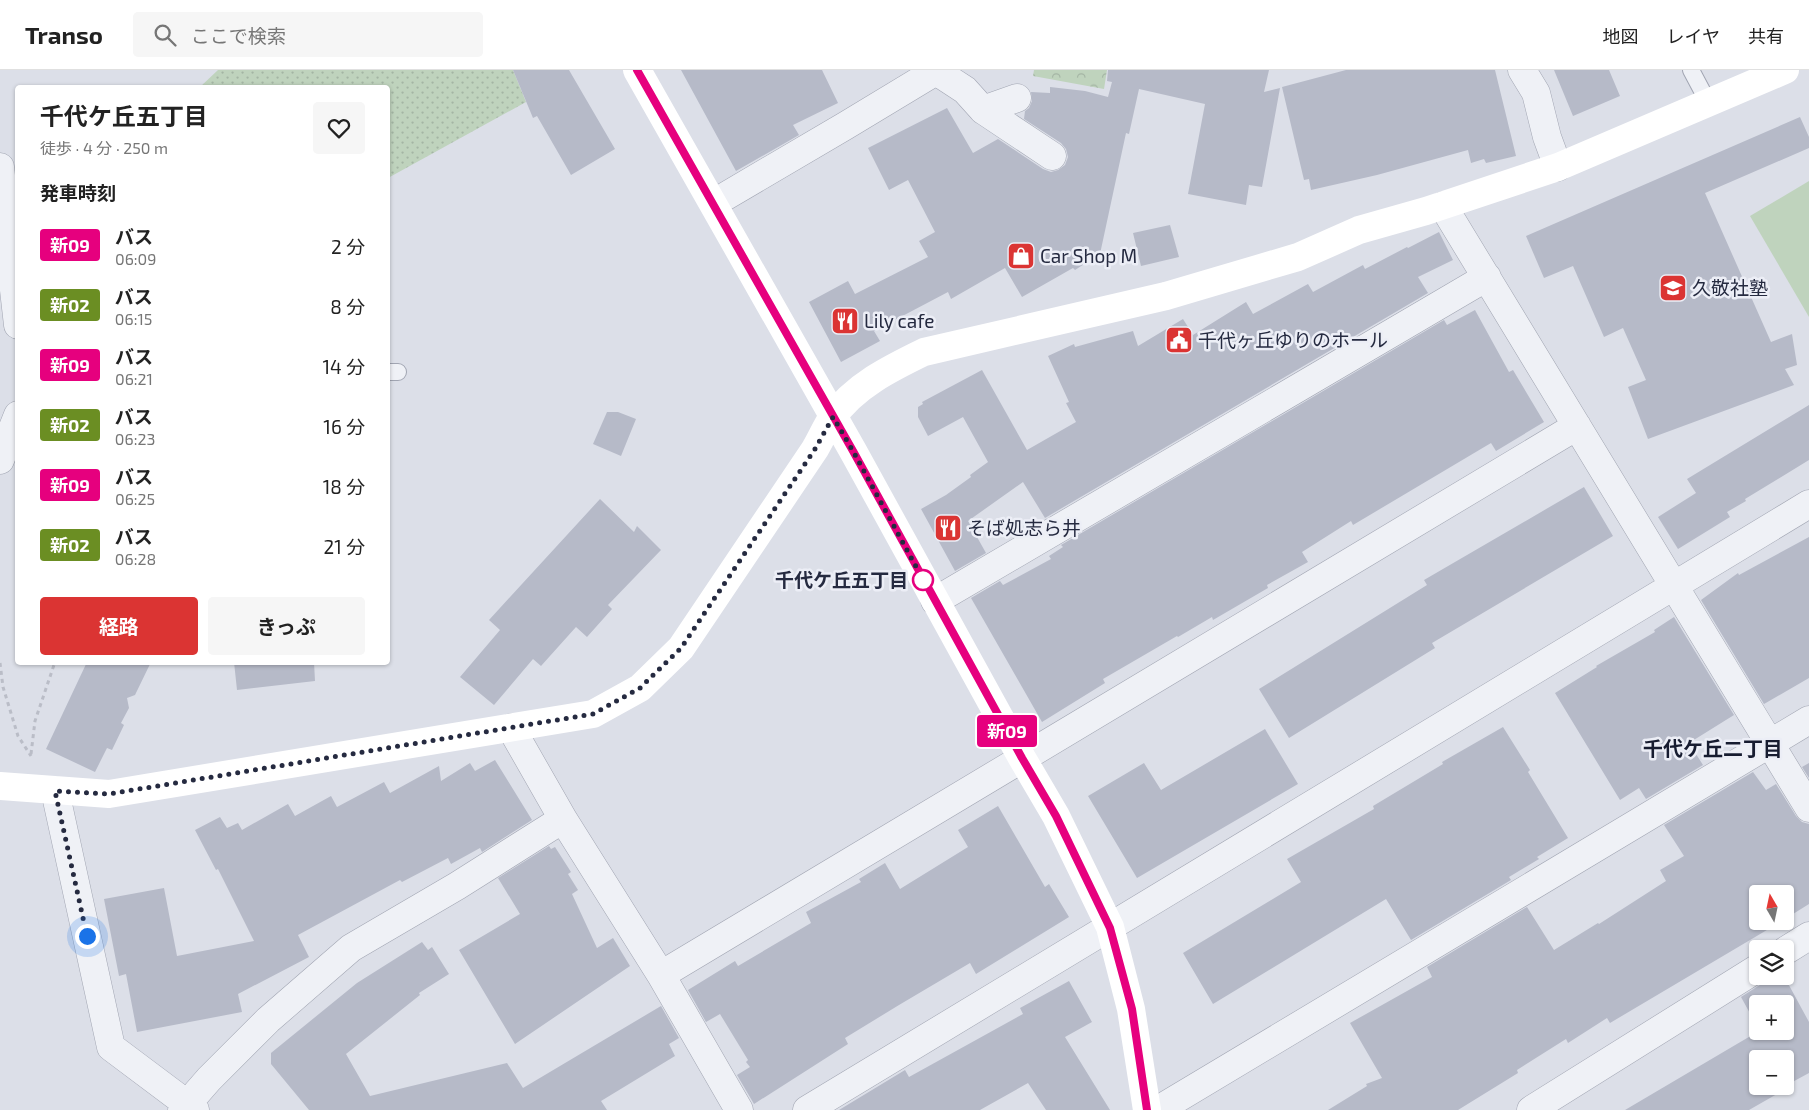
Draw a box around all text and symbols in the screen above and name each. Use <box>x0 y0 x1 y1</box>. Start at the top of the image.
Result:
search box <box>133 12 483 57</box>
text: Transo <box>25 20 103 49</box>
icon: search <box>151 21 179 49</box>
text: ここで検索 <box>191 24 286 47</box>
text: 地図 <box>1603 25 1639 47</box>
text: レイヤ <box>1667 25 1720 47</box>
text: 共有 <box>1748 25 1784 47</box>
text: 千代ケ丘五丁目 <box>40 101 208 130</box>
button: heart <box>313 102 365 154</box>
text: 徒歩 · 4 分 · 250 m <box>40 138 168 157</box>
text: 発車時刻 <box>40 181 116 204</box>
text: バス <box>115 225 153 248</box>
text: 新09 <box>50 234 90 256</box>
text: 2 分 <box>331 235 365 258</box>
shop icon: Car Shop M <box>1006 241 1036 271</box>
place label: Car Shop M <box>1040 244 1137 267</box>
text: 06:09 <box>115 249 156 268</box>
school or university icon: 久敬社塾 <box>1658 273 1688 303</box>
place label: 久敬社塾 <box>1692 276 1768 299</box>
text: バス <box>115 285 153 308</box>
text: 新02 <box>50 294 90 316</box>
text: 8 分 <box>330 295 365 318</box>
restaurant icon: Lily cafe <box>830 306 860 336</box>
text: 06:15 <box>115 309 152 328</box>
place label: Lily cafe <box>864 309 935 332</box>
public building icon: 千代ヶ丘ゆりのホール <box>1164 325 1194 355</box>
place label: 千代ヶ丘ゆりのホール <box>1198 328 1388 351</box>
text: バス <box>115 345 153 368</box>
text: 新09 <box>50 354 90 376</box>
text: 14 分 <box>323 355 365 378</box>
text: 06:21 <box>115 369 153 388</box>
text: バス <box>115 405 153 428</box>
text: 新02 <box>50 414 90 436</box>
text: 16 分 <box>323 415 365 438</box>
text: 06:23 <box>115 429 155 448</box>
text: バス <box>115 465 153 488</box>
text: 新09 <box>50 474 90 496</box>
text: 18 分 <box>323 475 365 498</box>
text: 06:25 <box>115 489 155 508</box>
restaurant icon: そば処志ら井 <box>933 513 963 543</box>
place label: そば処志ら井 <box>967 516 1081 539</box>
text: バス <box>115 525 153 548</box>
text: 新02 <box>50 534 90 556</box>
text: 21 分 <box>324 535 365 558</box>
text: 06:28 <box>115 549 156 568</box>
place label: 千代ケ丘五丁目 <box>775 568 908 591</box>
marker: 千代ケ丘五丁目 <box>912 569 934 591</box>
button: 経路 <box>40 597 198 655</box>
button: きっぷ <box>208 597 365 655</box>
line badge: 新09 <box>978 715 1036 747</box>
text: 新09 <box>987 720 1027 742</box>
district label: 千代ケ丘二丁目 <box>1643 736 1783 760</box>
north arrow <box>1749 885 1794 930</box>
map controls <box>1749 885 1794 1095</box>
your location <box>75 924 100 949</box>
button: layers <box>1749 940 1794 985</box>
button: + <box>1749 995 1794 1040</box>
button: − <box>1749 1050 1794 1095</box>

